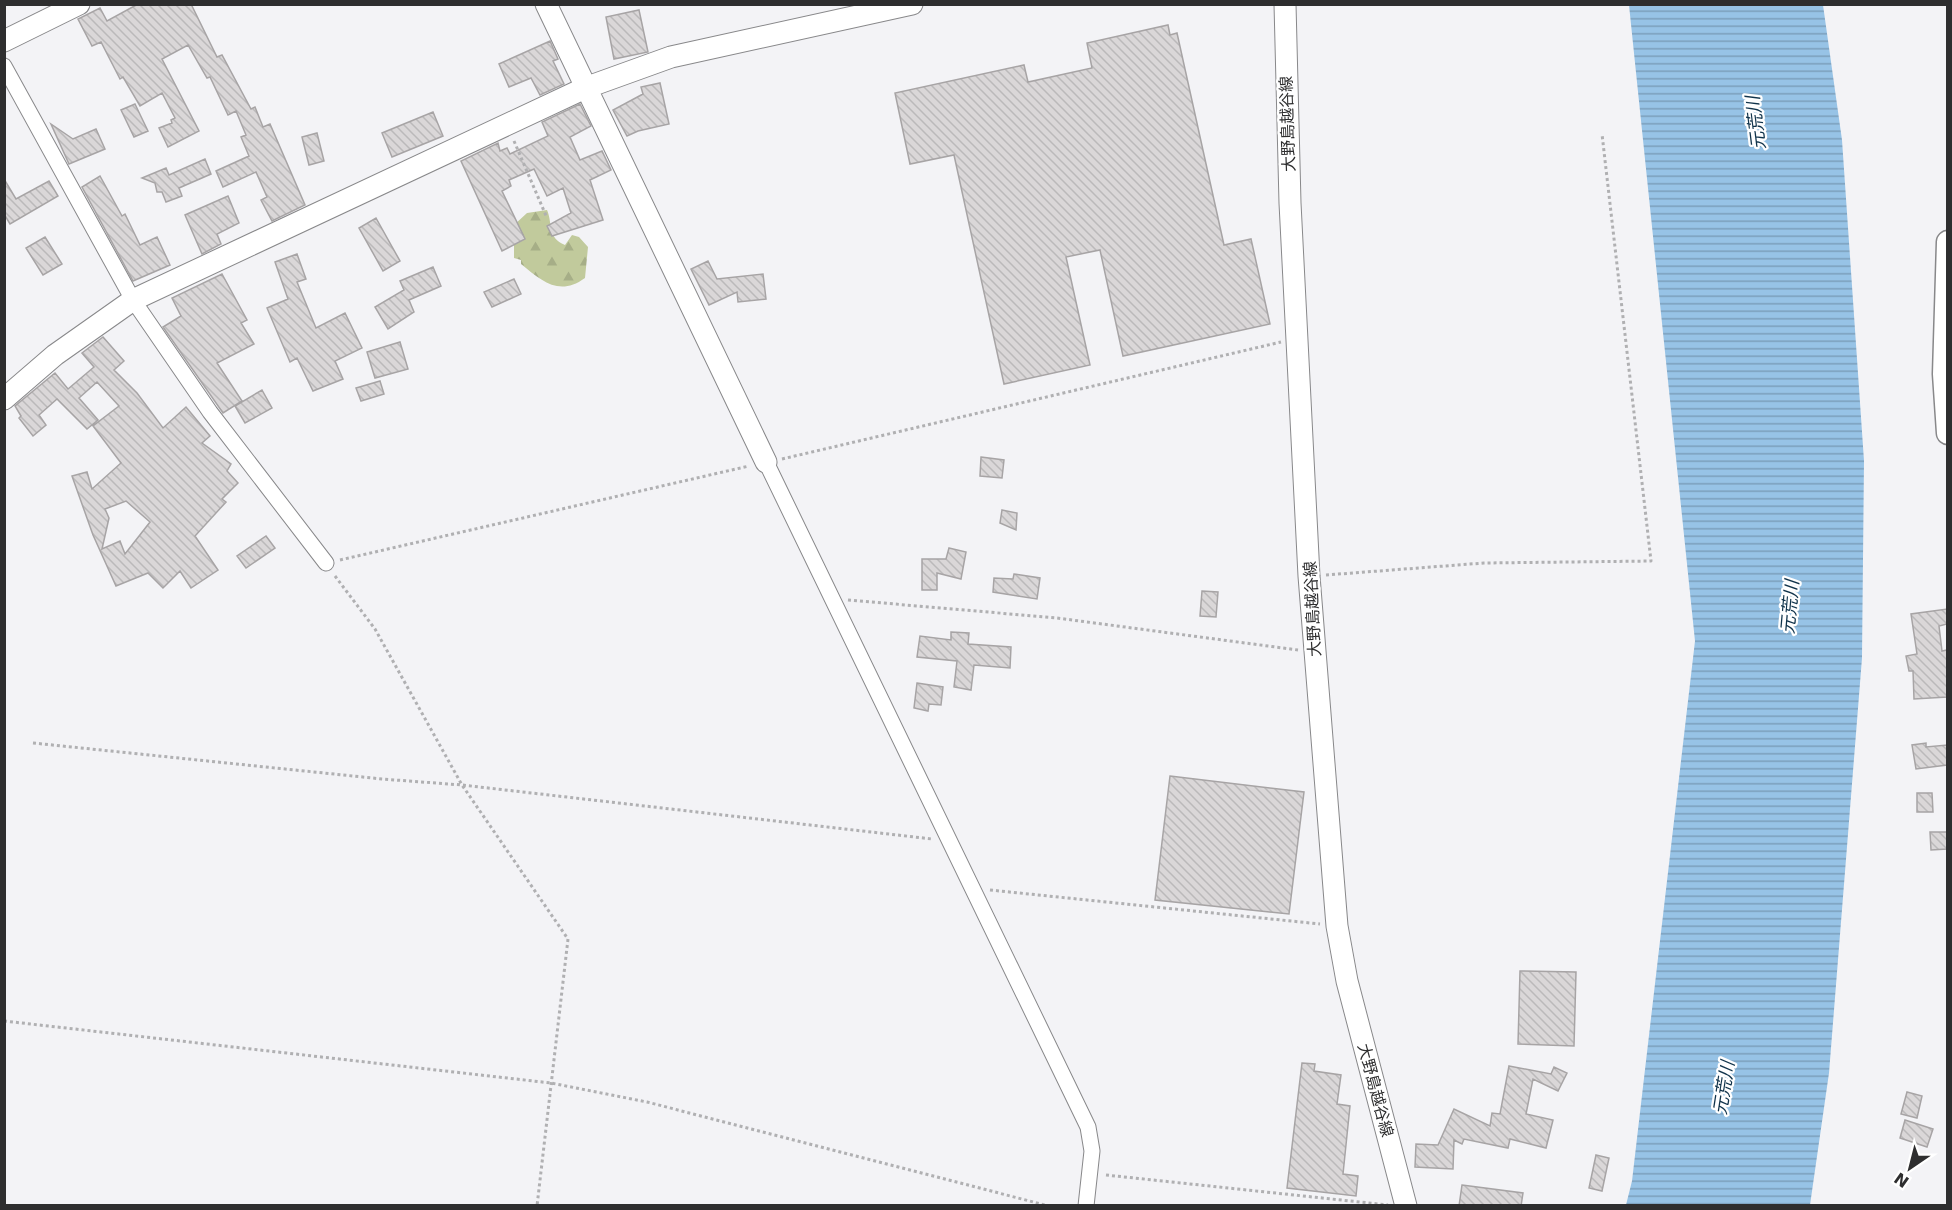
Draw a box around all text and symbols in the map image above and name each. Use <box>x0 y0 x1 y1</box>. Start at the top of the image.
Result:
street label: 大野島越谷線 <box>1276 76 1299 172</box>
water label: 元荒川 <box>1742 93 1769 151</box>
street label: 大野島越谷線 <box>1300 561 1324 657</box>
water label: 元荒川 <box>1777 577 1802 635</box>
street label: 大野島越谷線 <box>1354 1041 1397 1139</box>
water label: 元荒川 <box>1709 1058 1738 1116</box>
north arrow <box>1880 1138 1940 1198</box>
text: N <box>1891 1168 1913 1191</box>

